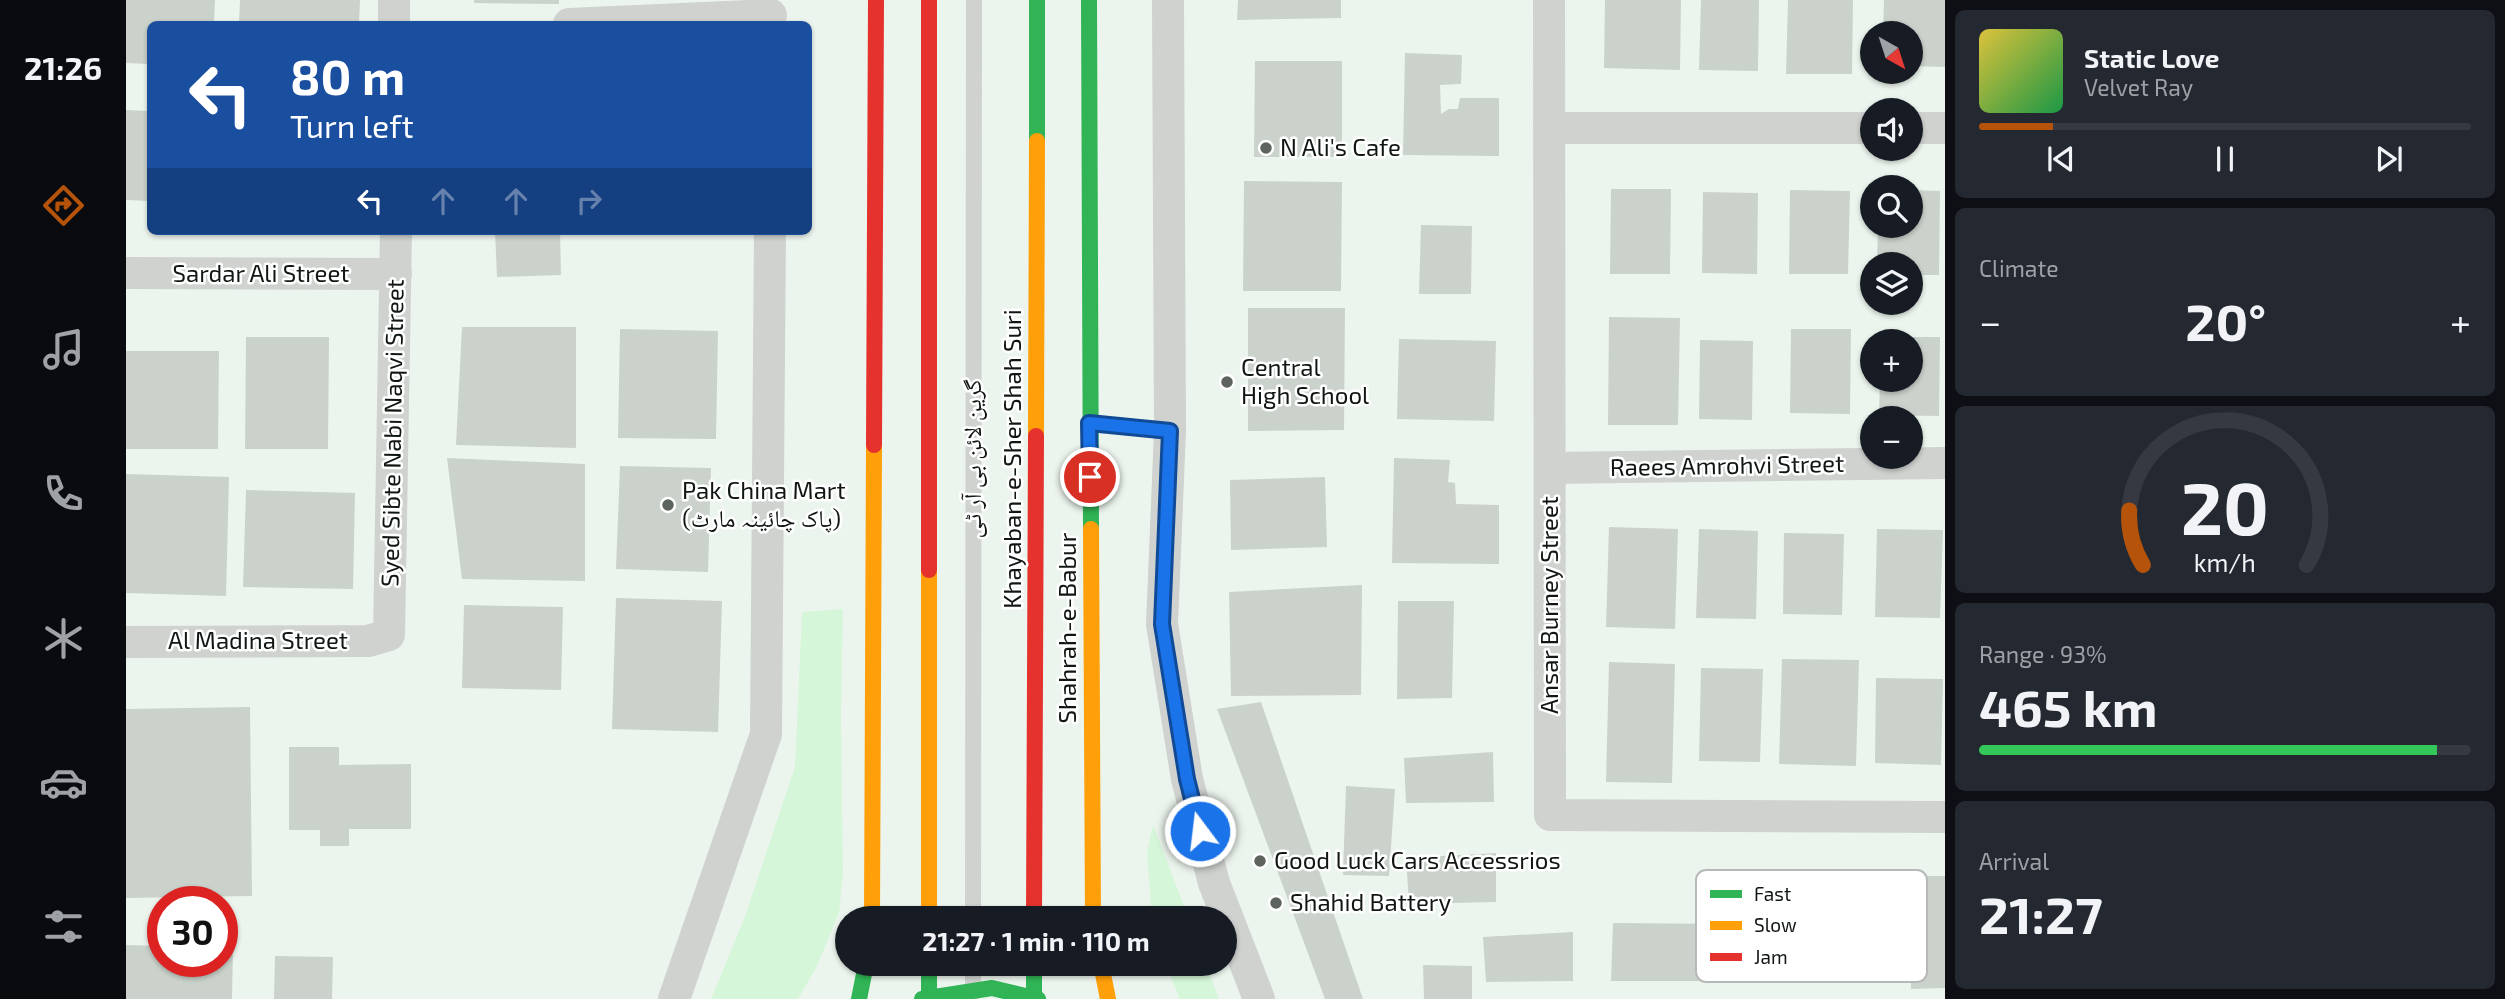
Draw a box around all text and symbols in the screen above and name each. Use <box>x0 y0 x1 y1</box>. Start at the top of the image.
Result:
north arrow <box>1860 21 1923 84</box>
map controls <box>1860 21 1923 469</box>
text: Static Love <box>2084 42 2220 73</box>
text: 80 m <box>290 46 405 105</box>
text: 21:26 <box>24 48 102 86</box>
icon: left <box>175 49 266 140</box>
text: Velvet Ray <box>2084 73 2193 101</box>
button: sound <box>1860 98 1923 161</box>
text: Turn left <box>290 106 414 144</box>
place label: N Ali's Cafe <box>1280 132 1401 161</box>
marker: N Ali's Cafe <box>1258 140 1274 156</box>
icon: previous <box>2042 140 2080 178</box>
icon: pause <box>2206 140 2244 178</box>
icon: next <box>2370 140 2408 178</box>
button: search <box>1860 175 1923 238</box>
icon: directions <box>39 181 88 230</box>
icon: left <box>351 182 389 220</box>
icon: ahead <box>424 182 462 220</box>
icon: ahead <box>497 182 535 220</box>
icon: right <box>570 182 608 220</box>
button: layers <box>1860 252 1923 315</box>
text: Climate <box>1979 254 2059 282</box>
street label: Sardar Ali Street <box>173 258 349 287</box>
street label: Syed Sibte Nabi Naqvi Street <box>374 279 409 587</box>
text: 20° <box>2185 289 2266 351</box>
text: − <box>1979 298 2001 344</box>
text: + <box>2450 298 2471 344</box>
street label: Khayaban-e-Sher Shah Suri <box>997 309 1026 609</box>
icon: music <box>39 325 88 374</box>
button: + <box>1860 329 1923 392</box>
place label: Central High School <box>1241 352 1369 409</box>
marker: Central High School <box>1219 374 1235 390</box>
street label: گرین لائن بی آر ٹی <box>957 379 987 539</box>
button: − <box>1860 406 1923 469</box>
pin <box>1060 447 1120 507</box>
street label: Raees Amrohvi Street <box>1610 448 1844 481</box>
icon: arrive <box>1071 458 1109 496</box>
text: 20 <box>2181 463 2269 551</box>
icon: phone <box>39 469 88 518</box>
place label: Pak China Mart (پاک چائینہ مارٹ) <box>682 475 846 533</box>
street label: Ansar Burney Street <box>1534 496 1563 714</box>
marker: Pak China Mart (پاک چائینہ مارٹ) <box>660 497 676 513</box>
street label: Shahrah-e-Babur <box>1052 532 1081 723</box>
text: km/h <box>2194 547 2256 577</box>
icon: climate <box>39 614 88 663</box>
street label: Al Madina Street <box>168 625 348 654</box>
text: Range · 93% <box>1979 640 2107 668</box>
text: 465 km <box>1979 675 2158 737</box>
icon: car <box>39 758 88 807</box>
position arrow <box>1163 794 1237 868</box>
place label: Good Luck Cars Accessrios <box>1274 845 1561 874</box>
text: Arrival <box>1979 847 2049 875</box>
marker: Good Luck Cars Accessrios <box>1252 853 1268 869</box>
legend <box>1696 870 1927 982</box>
text: Fast <box>1754 882 1791 905</box>
text: 21:27 <box>1979 882 2103 944</box>
speed limit sign: 30 <box>147 886 238 977</box>
place label: Shahid Battery <box>1290 887 1451 916</box>
marker: Shahid Battery <box>1268 895 1284 911</box>
icon: filters <box>39 902 88 951</box>
text: Slow <box>1754 913 1797 936</box>
text: 21:27 · 1 min · 110 m <box>922 925 1150 956</box>
text: Jam <box>1754 945 1788 968</box>

